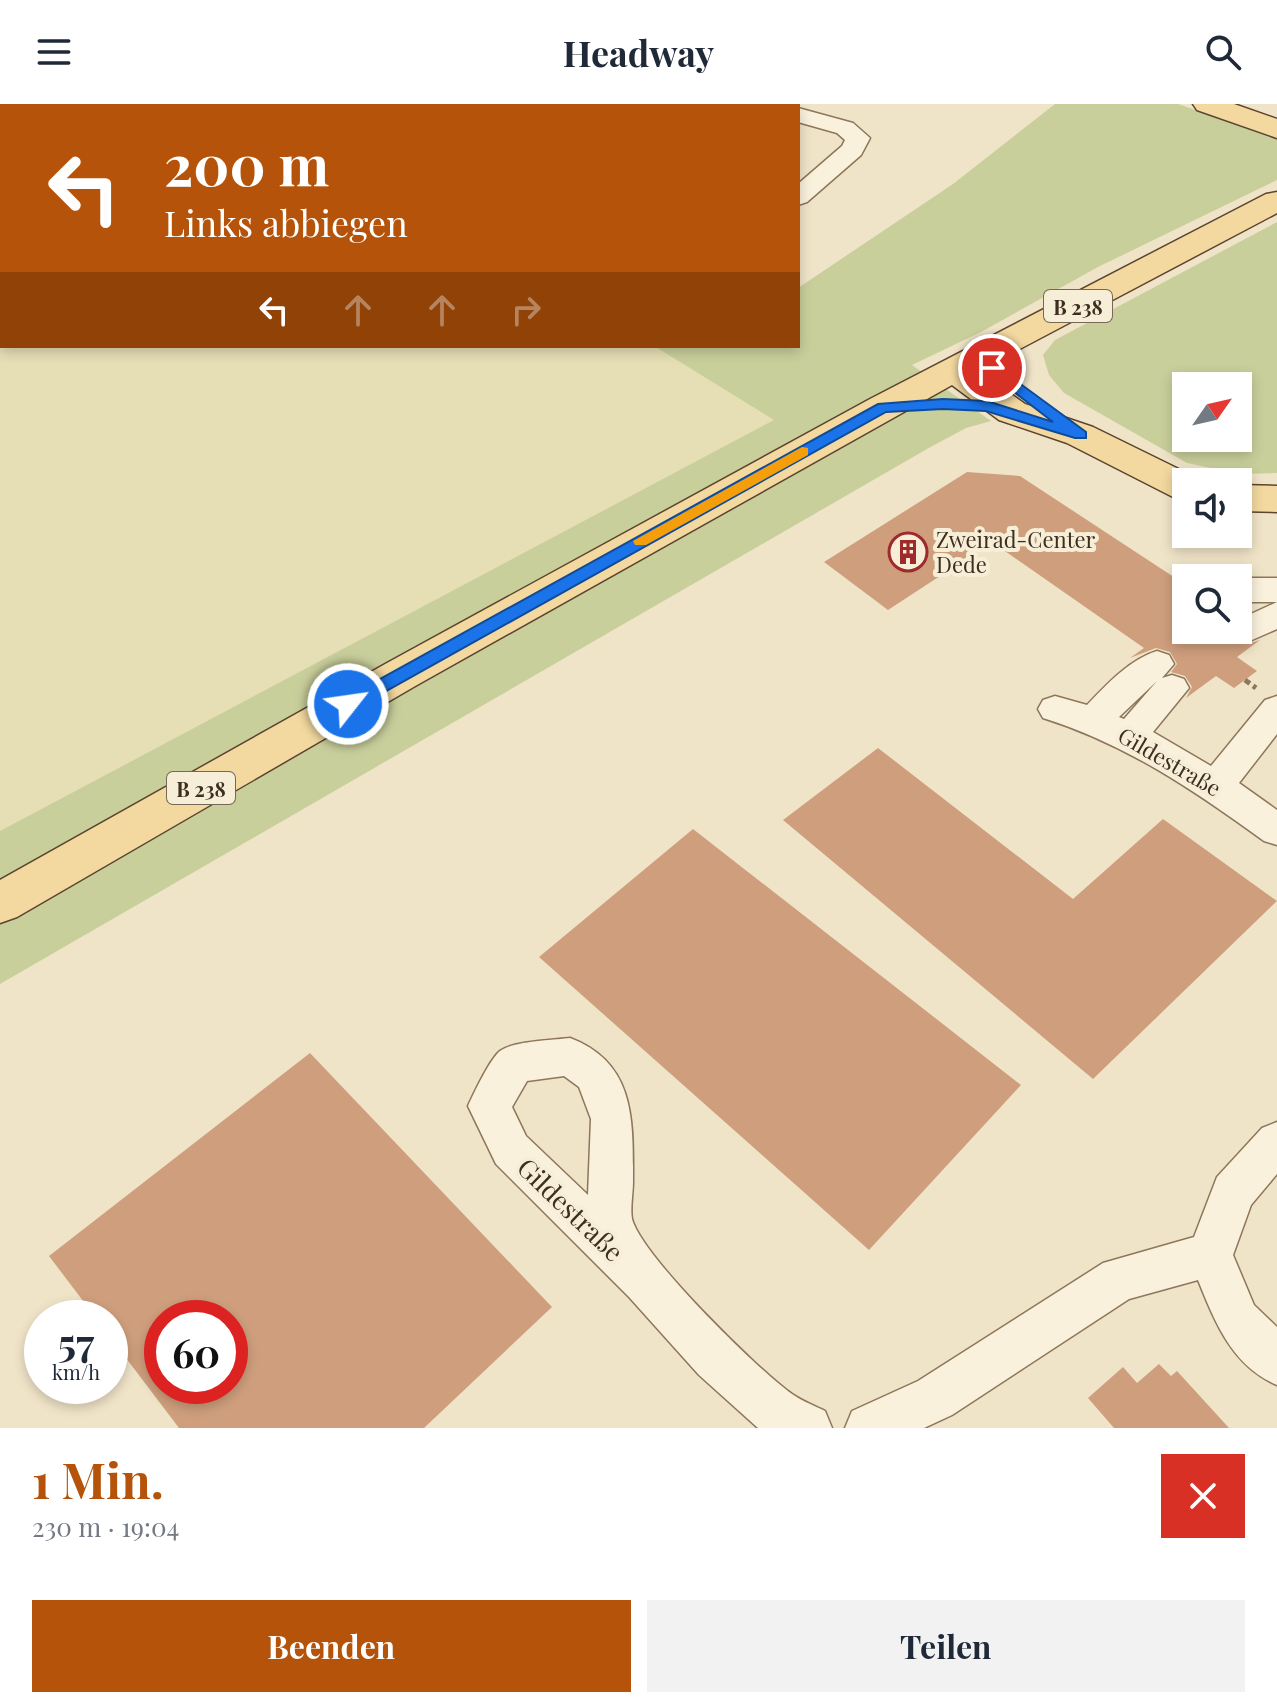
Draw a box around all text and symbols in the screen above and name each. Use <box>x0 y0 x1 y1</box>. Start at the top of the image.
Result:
text: Headway <box>563 28 714 76</box>
icon: menu <box>32 30 76 74</box>
icon: search <box>1201 30 1245 74</box>
text: 200 m <box>164 126 329 201</box>
icon: left <box>32 136 136 240</box>
text: Links abbiegen <box>164 198 408 246</box>
icon: left <box>252 288 296 332</box>
icon: ahead <box>336 288 380 332</box>
icon: ahead <box>420 288 464 332</box>
icon: right <box>504 288 548 332</box>
road number: B 238 <box>1044 290 1112 322</box>
pin <box>958 334 1026 402</box>
icon: arrive <box>970 346 1014 390</box>
north arrow <box>1172 372 1252 452</box>
map controls <box>1172 372 1252 644</box>
button: sound <box>1172 468 1252 548</box>
place label: Zweirad-Center Dede <box>936 524 1096 579</box>
building icon: Zweirad-Center Dede <box>887 531 929 573</box>
button: search <box>1172 564 1252 644</box>
position arrow <box>306 662 390 746</box>
street label: Gildestraße <box>1113 719 1227 803</box>
road number: B 238 <box>167 772 235 804</box>
street label: Gildestraße <box>510 1150 632 1268</box>
speed limit sign: 60 <box>144 1300 248 1404</box>
text: 57 <box>58 1315 94 1368</box>
text: km/h <box>52 1358 100 1385</box>
text: 1 Min. <box>32 1447 164 1511</box>
button: close <box>1161 1454 1245 1538</box>
text: 230 m · 19:04 <box>32 1509 179 1544</box>
button: Beenden <box>32 1600 631 1692</box>
button: Teilen <box>647 1600 1245 1692</box>

